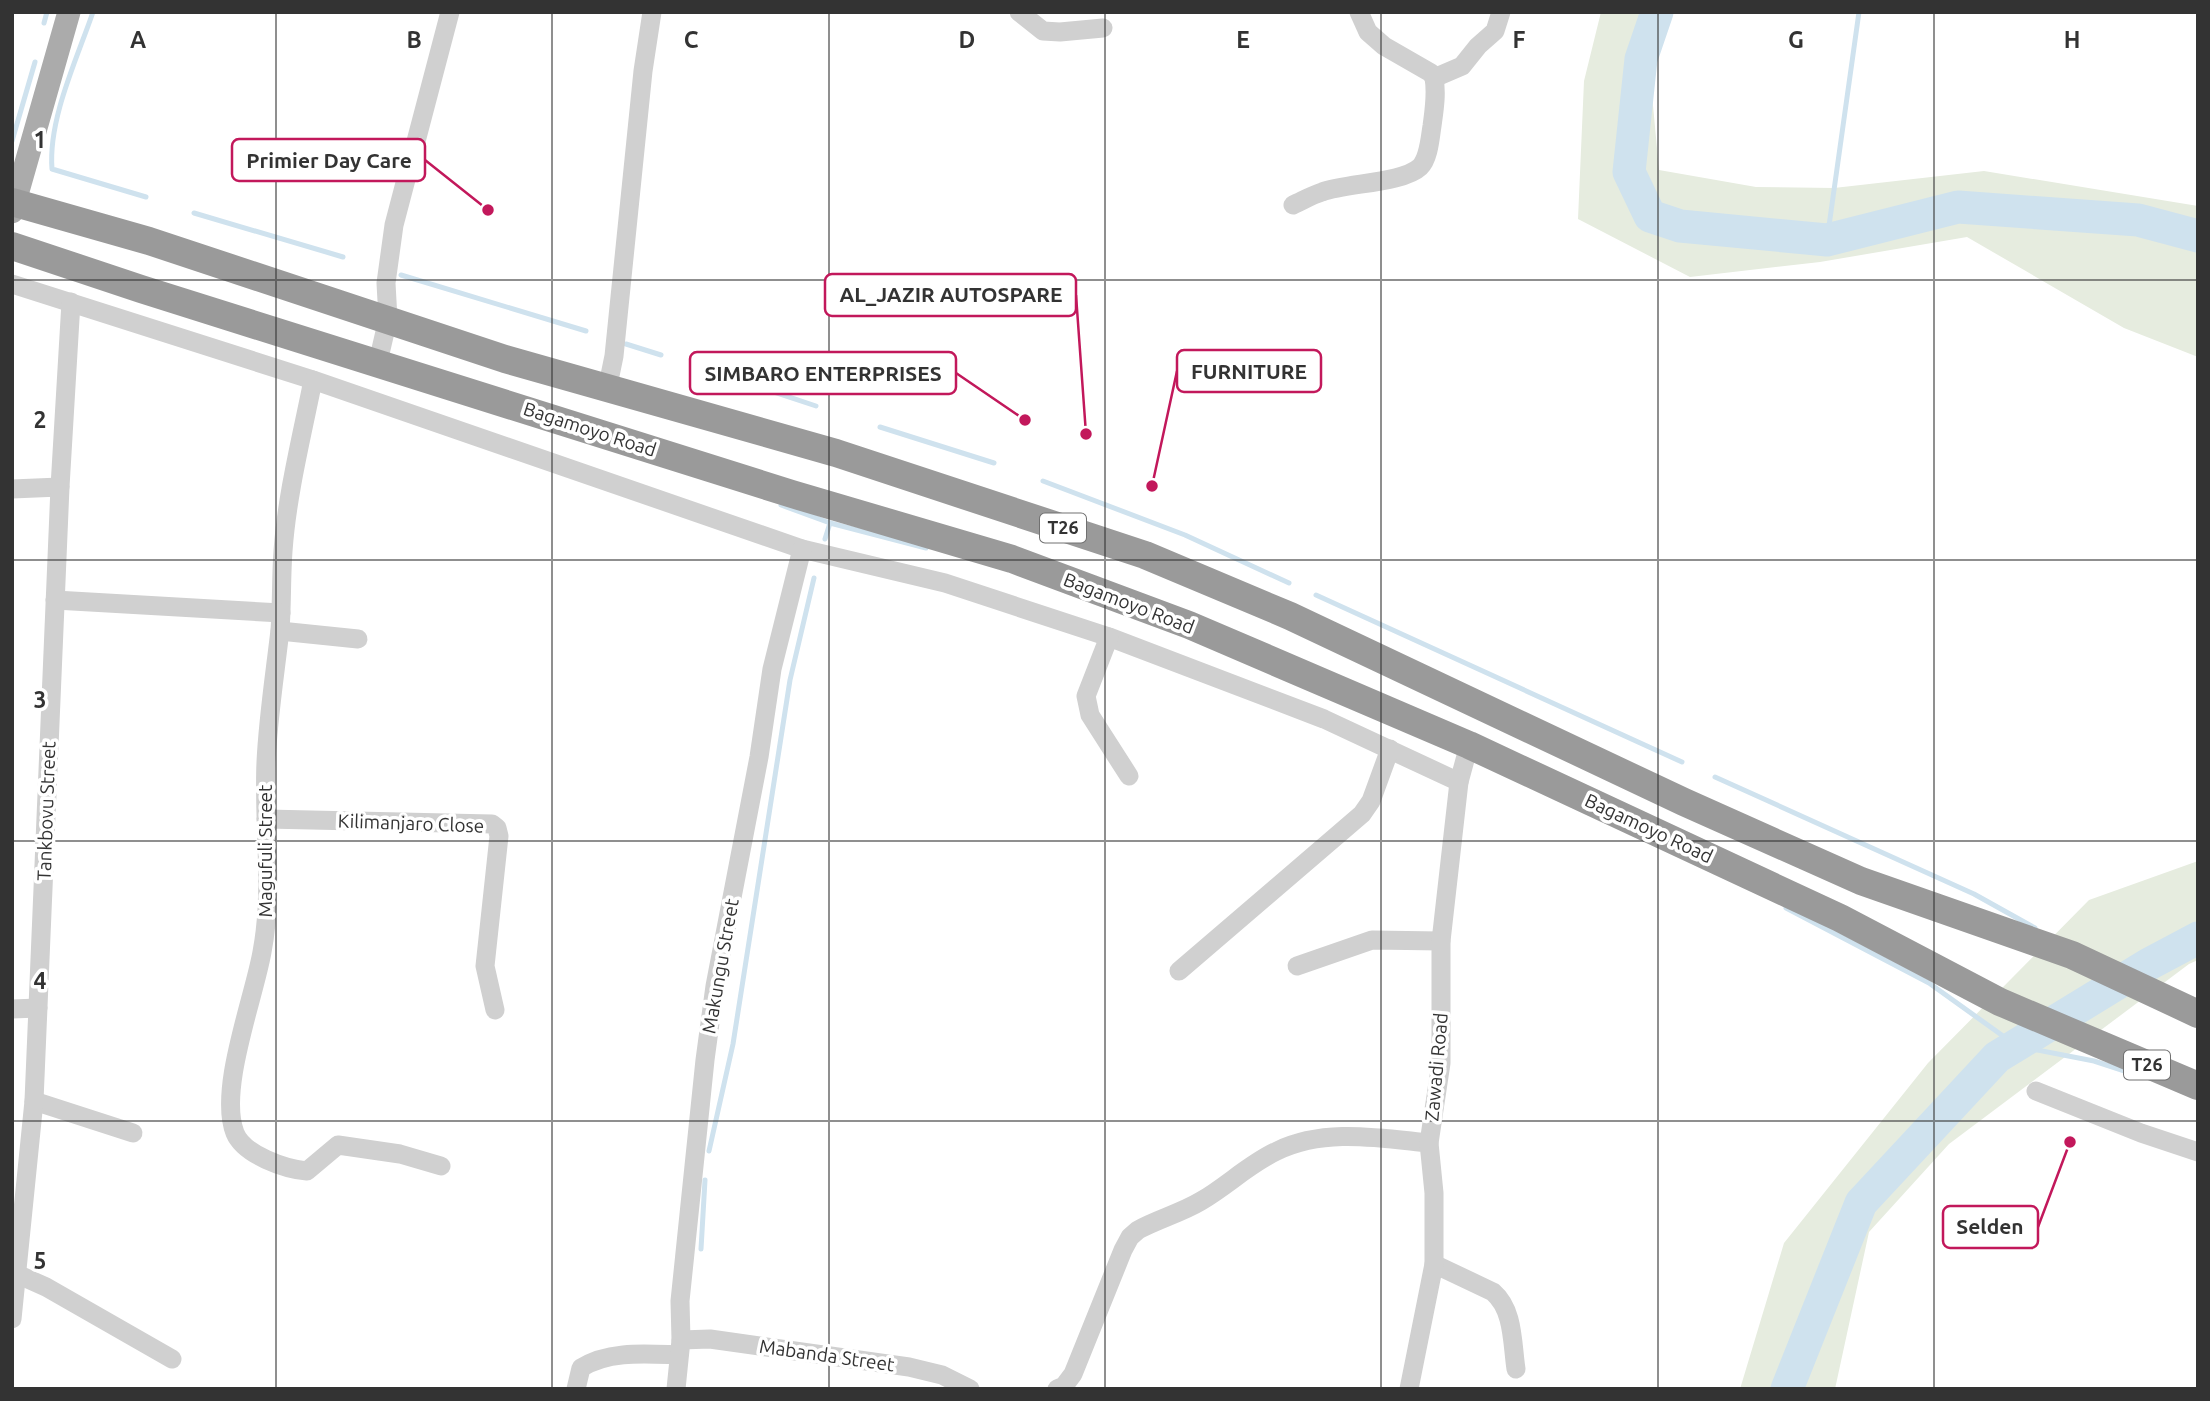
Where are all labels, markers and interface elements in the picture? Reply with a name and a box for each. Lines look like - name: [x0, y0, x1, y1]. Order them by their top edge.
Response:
- text: A: [130, 27, 146, 52]
- text: B: [406, 27, 422, 52]
- text: C: [684, 27, 699, 52]
- text: D: [959, 27, 975, 52]
- text: E: [1236, 27, 1250, 52]
- text: F: [1513, 27, 1526, 52]
- text: G: [1788, 27, 1804, 52]
- text: H: [2064, 27, 2080, 52]
- text: 1: [34, 127, 46, 152]
- callout: Primier Day Care: [232, 139, 425, 181]
- text: Primier Day Care: [246, 148, 412, 172]
- callout: AL_JAZIR AUTOSPARE: [825, 274, 1076, 316]
- text: AL_JAZIR AUTOSPARE: [839, 282, 1063, 306]
- callout: FURNITURE: [1177, 350, 1321, 392]
- callout: SIMBARO ENTERPRISES: [690, 352, 956, 394]
- text: FURNITURE: [1191, 359, 1307, 383]
- text: SIMBARO ENTERPRISES: [704, 361, 942, 385]
- street label: Bagamoyo Road: [521, 397, 659, 461]
- text: 2: [34, 407, 46, 432]
- road number: T26: [1040, 514, 1086, 542]
- street label: Bagamoyo Road: [1060, 568, 1198, 638]
- text: 3: [34, 687, 46, 712]
- street label: Tankbovu Street: [33, 740, 59, 881]
- street label: Magufuli Street: [254, 784, 276, 918]
- street label: Bagamoyo Road: [1582, 789, 1716, 867]
- street label: Kilimanjaro Close: [337, 809, 485, 837]
- street label: Makungu Street: [697, 896, 743, 1035]
- text: 4: [34, 968, 47, 993]
- street label: Zawadi Road: [1420, 1012, 1452, 1122]
- road number: T26: [2124, 1050, 2170, 1080]
- callout: Selden: [1943, 1206, 2038, 1248]
- text: Selden: [1956, 1214, 2024, 1238]
- text: 5: [34, 1248, 46, 1273]
- street label: Mabanda Street: [758, 1335, 897, 1375]

